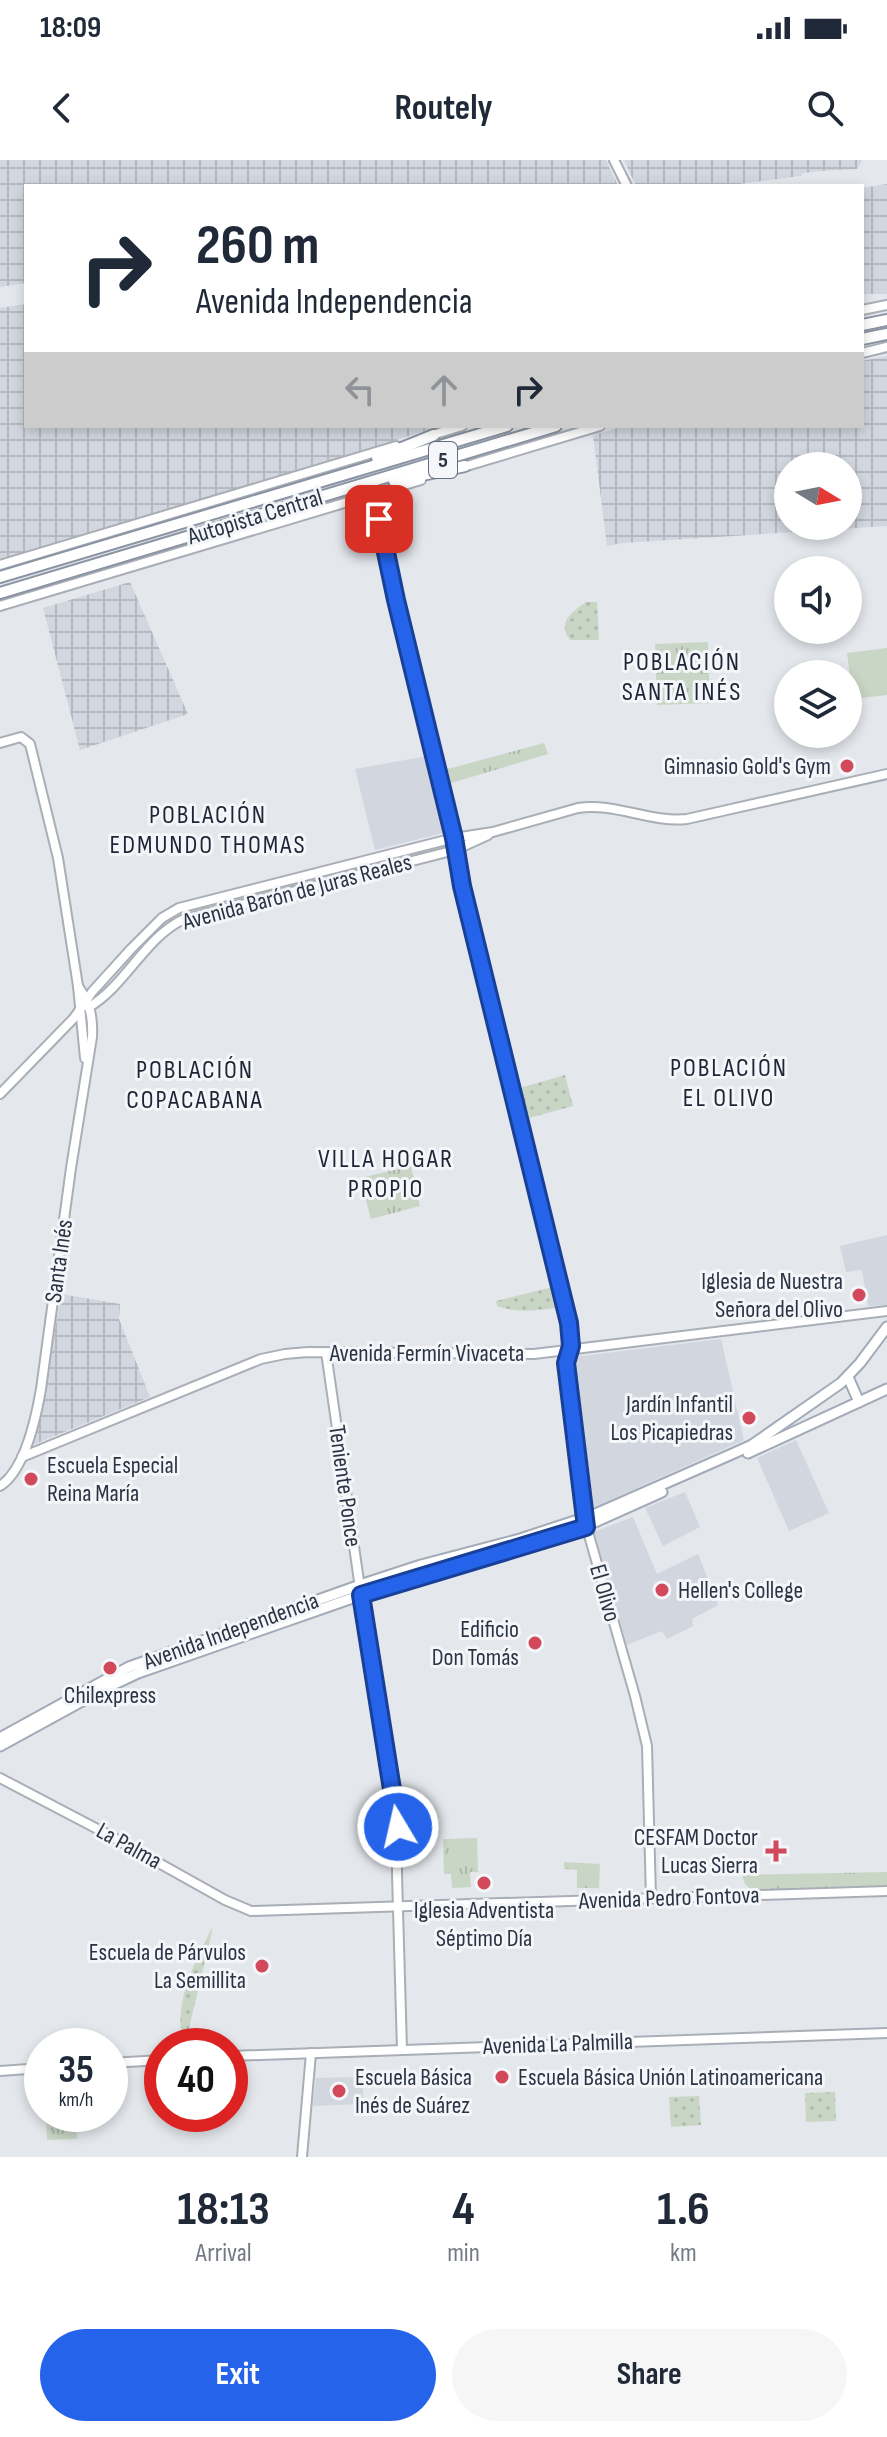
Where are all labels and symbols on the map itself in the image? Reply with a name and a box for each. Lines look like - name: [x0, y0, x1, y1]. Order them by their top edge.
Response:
- road number: 5: [429, 442, 457, 478]
- north arrow: [774, 452, 862, 540]
- street label: Autopista Central: [183, 483, 326, 552]
- pin: [345, 485, 413, 553]
- district label: POBLACIÓN SANTA INÉS: [622, 647, 742, 708]
- place label: Gimnasio Gold's Gym: [664, 752, 831, 781]
- marker: Gimnasio Gold's Gym: [838, 757, 856, 775]
- district label: POBLACIÓN EDMUNDO THOMAS: [109, 800, 307, 861]
- street label: Avenida Barón de Juras Reales: [178, 847, 415, 937]
- district label: POBLACIÓN EL OLIVO: [670, 1053, 788, 1114]
- district label: POBLACIÓN COPACABANA: [126, 1055, 264, 1116]
- district label: VILLA HOGAR PROPIO: [318, 1144, 454, 1205]
- street label: Santa Inés: [39, 1218, 79, 1304]
- place label: Iglesia de Nuestra Señora del Olivo: [701, 1267, 843, 1324]
- marker: Iglesia de Nuestra Señora del Olivo: [850, 1286, 868, 1304]
- street label: Avenida Fermín Vivaceta: [329, 1339, 524, 1368]
- place label: Jardín Infantil Los Picapiedras: [610, 1390, 733, 1447]
- marker: Jardín Infantil Los Picapiedras: [740, 1409, 758, 1427]
- street label: Teniente Ponce: [322, 1423, 368, 1549]
- place label: Escuela Especial Reina María: [47, 1451, 178, 1508]
- marker: Escuela Especial Reina María: [22, 1470, 40, 1488]
- street label: El Olivo: [583, 1561, 627, 1625]
- place label: Hellen's College: [678, 1576, 803, 1605]
- marker: Hellen's College: [653, 1581, 671, 1599]
- street label: Avenida Independencia: [138, 1586, 323, 1677]
- place label: Edificio Don Tomás: [432, 1615, 519, 1672]
- marker: Edificio Don Tomás: [526, 1634, 544, 1652]
- marker: Chilexpress: [101, 1659, 119, 1677]
- place label: Chilexpress: [64, 1681, 156, 1710]
- position arrow: [356, 1785, 440, 1869]
- street label: La Palma: [91, 1816, 167, 1876]
- place label: CESFAM Doctor Lucas Sierra: [634, 1823, 758, 1880]
- marker: CESFAM Doctor Lucas Sierra: [765, 1840, 787, 1862]
- marker: Iglesia Adventista Séptimo Día: [475, 1874, 493, 1892]
- street label: Avenida Pedro Fontova: [577, 1880, 760, 1916]
- place label: Iglesia Adventista Séptimo Día: [414, 1896, 554, 1953]
- place label: Escuela de Párvulos La Semillita: [89, 1938, 246, 1995]
- marker: Escuela de Párvulos La Semillita: [253, 1957, 271, 1975]
- street label: Avenida La Palmilla: [482, 2027, 633, 2061]
- speed limit sign: 40: [144, 2028, 248, 2132]
- place label: Escuela Básica Inés de Suárez: [355, 2063, 472, 2120]
- place label: Escuela Básica Unión Latinoamericana: [518, 2063, 823, 2092]
- marker: Escuela Básica Unión Latinoamericana: [493, 2068, 511, 2086]
- marker: Escuela Básica Inés de Suárez: [330, 2082, 348, 2100]

